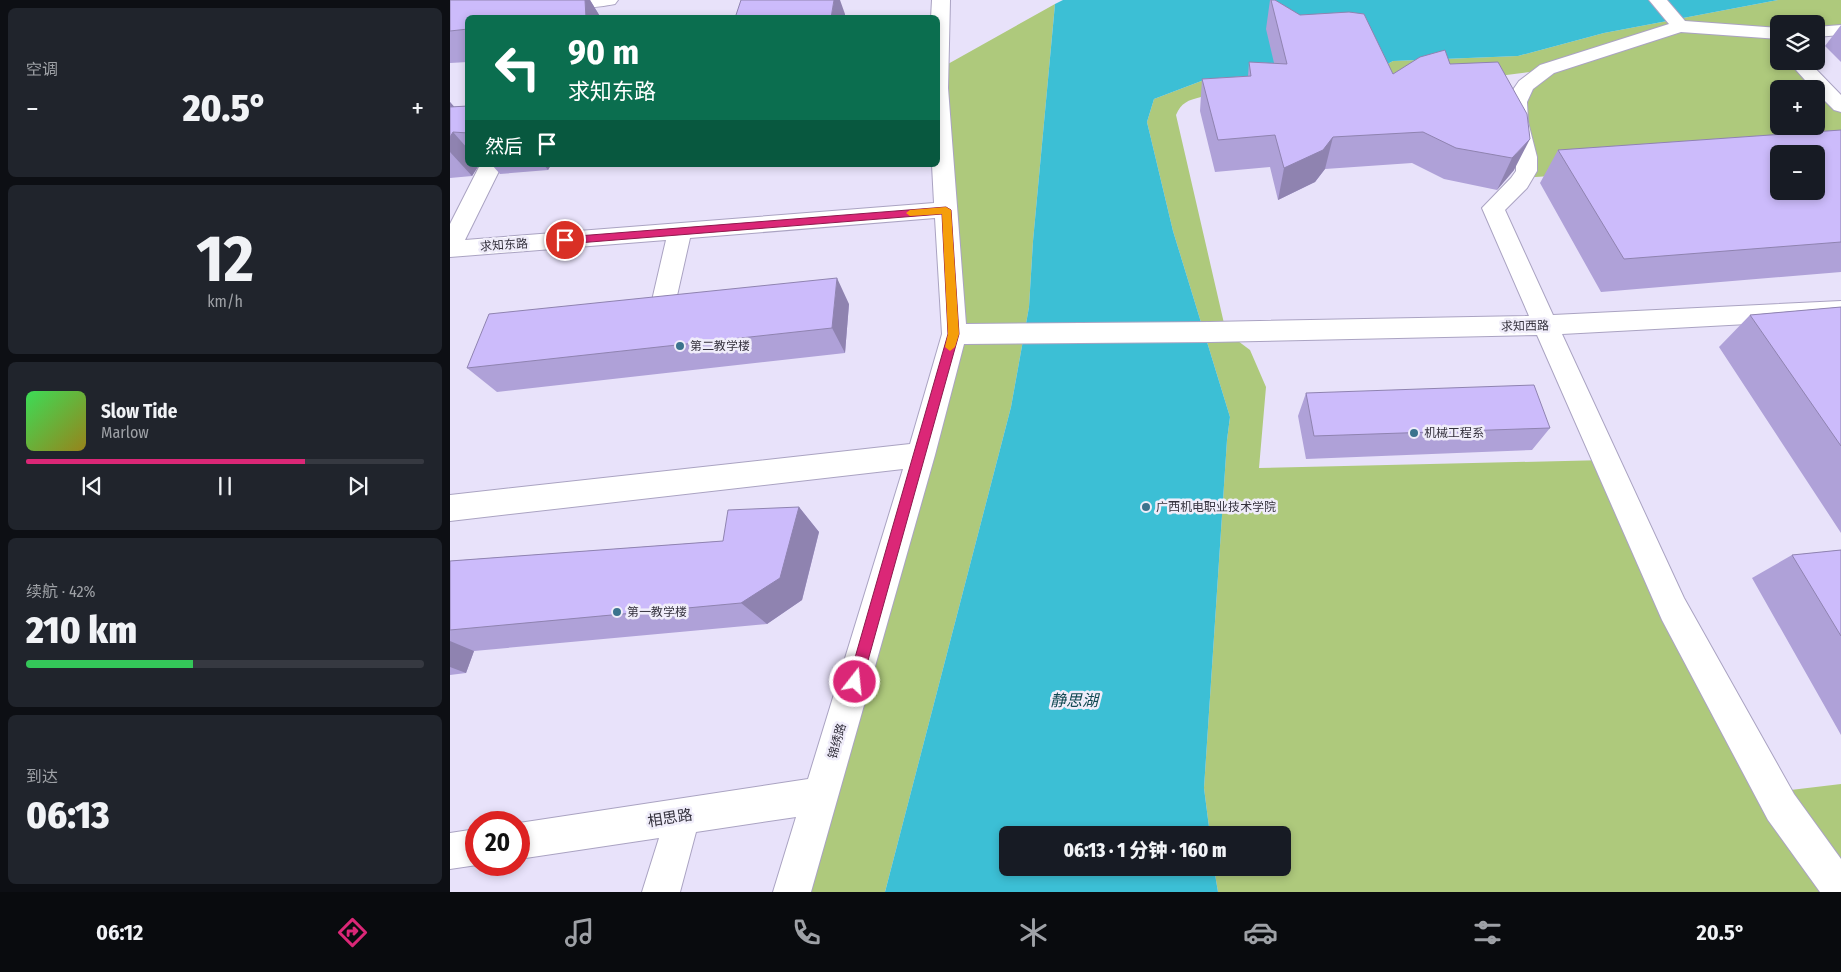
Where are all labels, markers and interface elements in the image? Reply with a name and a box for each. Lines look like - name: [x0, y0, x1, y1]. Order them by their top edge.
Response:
- map controls: [1770, 15, 1825, 200]
- button: layers: [1770, 15, 1825, 70]
- text: 90 m: [568, 31, 639, 73]
- icon: left: [485, 35, 550, 100]
- text: 空调: [26, 60, 58, 79]
- text: 求知东路: [568, 78, 656, 105]
- button: +: [1770, 80, 1825, 135]
- text: 20.5°: [183, 85, 267, 131]
- text: −: [26, 92, 39, 125]
- text: +: [411, 92, 424, 125]
- icon: arrive: [533, 130, 561, 158]
- text: 然后: [485, 135, 523, 158]
- button: −: [1770, 145, 1825, 200]
- pin: [544, 219, 586, 261]
- text: 12: [196, 220, 254, 298]
- icon: arrive: [551, 226, 579, 254]
- street label: 求知东路: [480, 236, 528, 254]
- text: km/h: [207, 292, 243, 311]
- street label: 求知西路: [1501, 319, 1549, 333]
- place label: 第二教学楼: [690, 339, 750, 353]
- marker: 第二教学楼: [674, 340, 686, 352]
- text: Slow Tide: [101, 400, 177, 423]
- text: Marlow: [101, 423, 149, 442]
- place label: 机械工程系: [1424, 426, 1484, 440]
- marker: 机械工程系: [1408, 427, 1420, 439]
- icon: previous: [78, 472, 106, 500]
- icon: pause: [211, 472, 239, 500]
- icon: next: [344, 472, 372, 500]
- place label: 广西机电职业技术学院: [1156, 500, 1276, 514]
- marker: 广西机电职业技术学院: [1140, 501, 1152, 513]
- text: 续航 · 42%: [26, 582, 95, 601]
- place label: 第一教学楼: [627, 605, 687, 619]
- marker: 第一教学楼: [611, 606, 623, 618]
- text: 210 km: [26, 607, 137, 653]
- position arrow: [828, 655, 880, 707]
- water label: 静思湖: [1050, 691, 1101, 710]
- street label: 锦绣路: [825, 722, 849, 760]
- text: 到达: [26, 767, 58, 786]
- text: 06:13: [26, 792, 110, 838]
- street label: 相思路: [646, 806, 694, 830]
- speed limit sign: 20: [465, 811, 530, 876]
- text: 06:13 · 1 分钟 · 160 m: [1064, 839, 1226, 862]
- icon: directions: [335, 915, 370, 950]
- icon: music: [562, 915, 597, 950]
- icon: phone: [789, 915, 824, 950]
- icon: climate: [1016, 915, 1051, 950]
- icon: car: [1243, 915, 1278, 950]
- icon: filters: [1470, 915, 1505, 950]
- text: 06:12: [96, 919, 143, 946]
- text: 20.5°: [1697, 919, 1745, 946]

